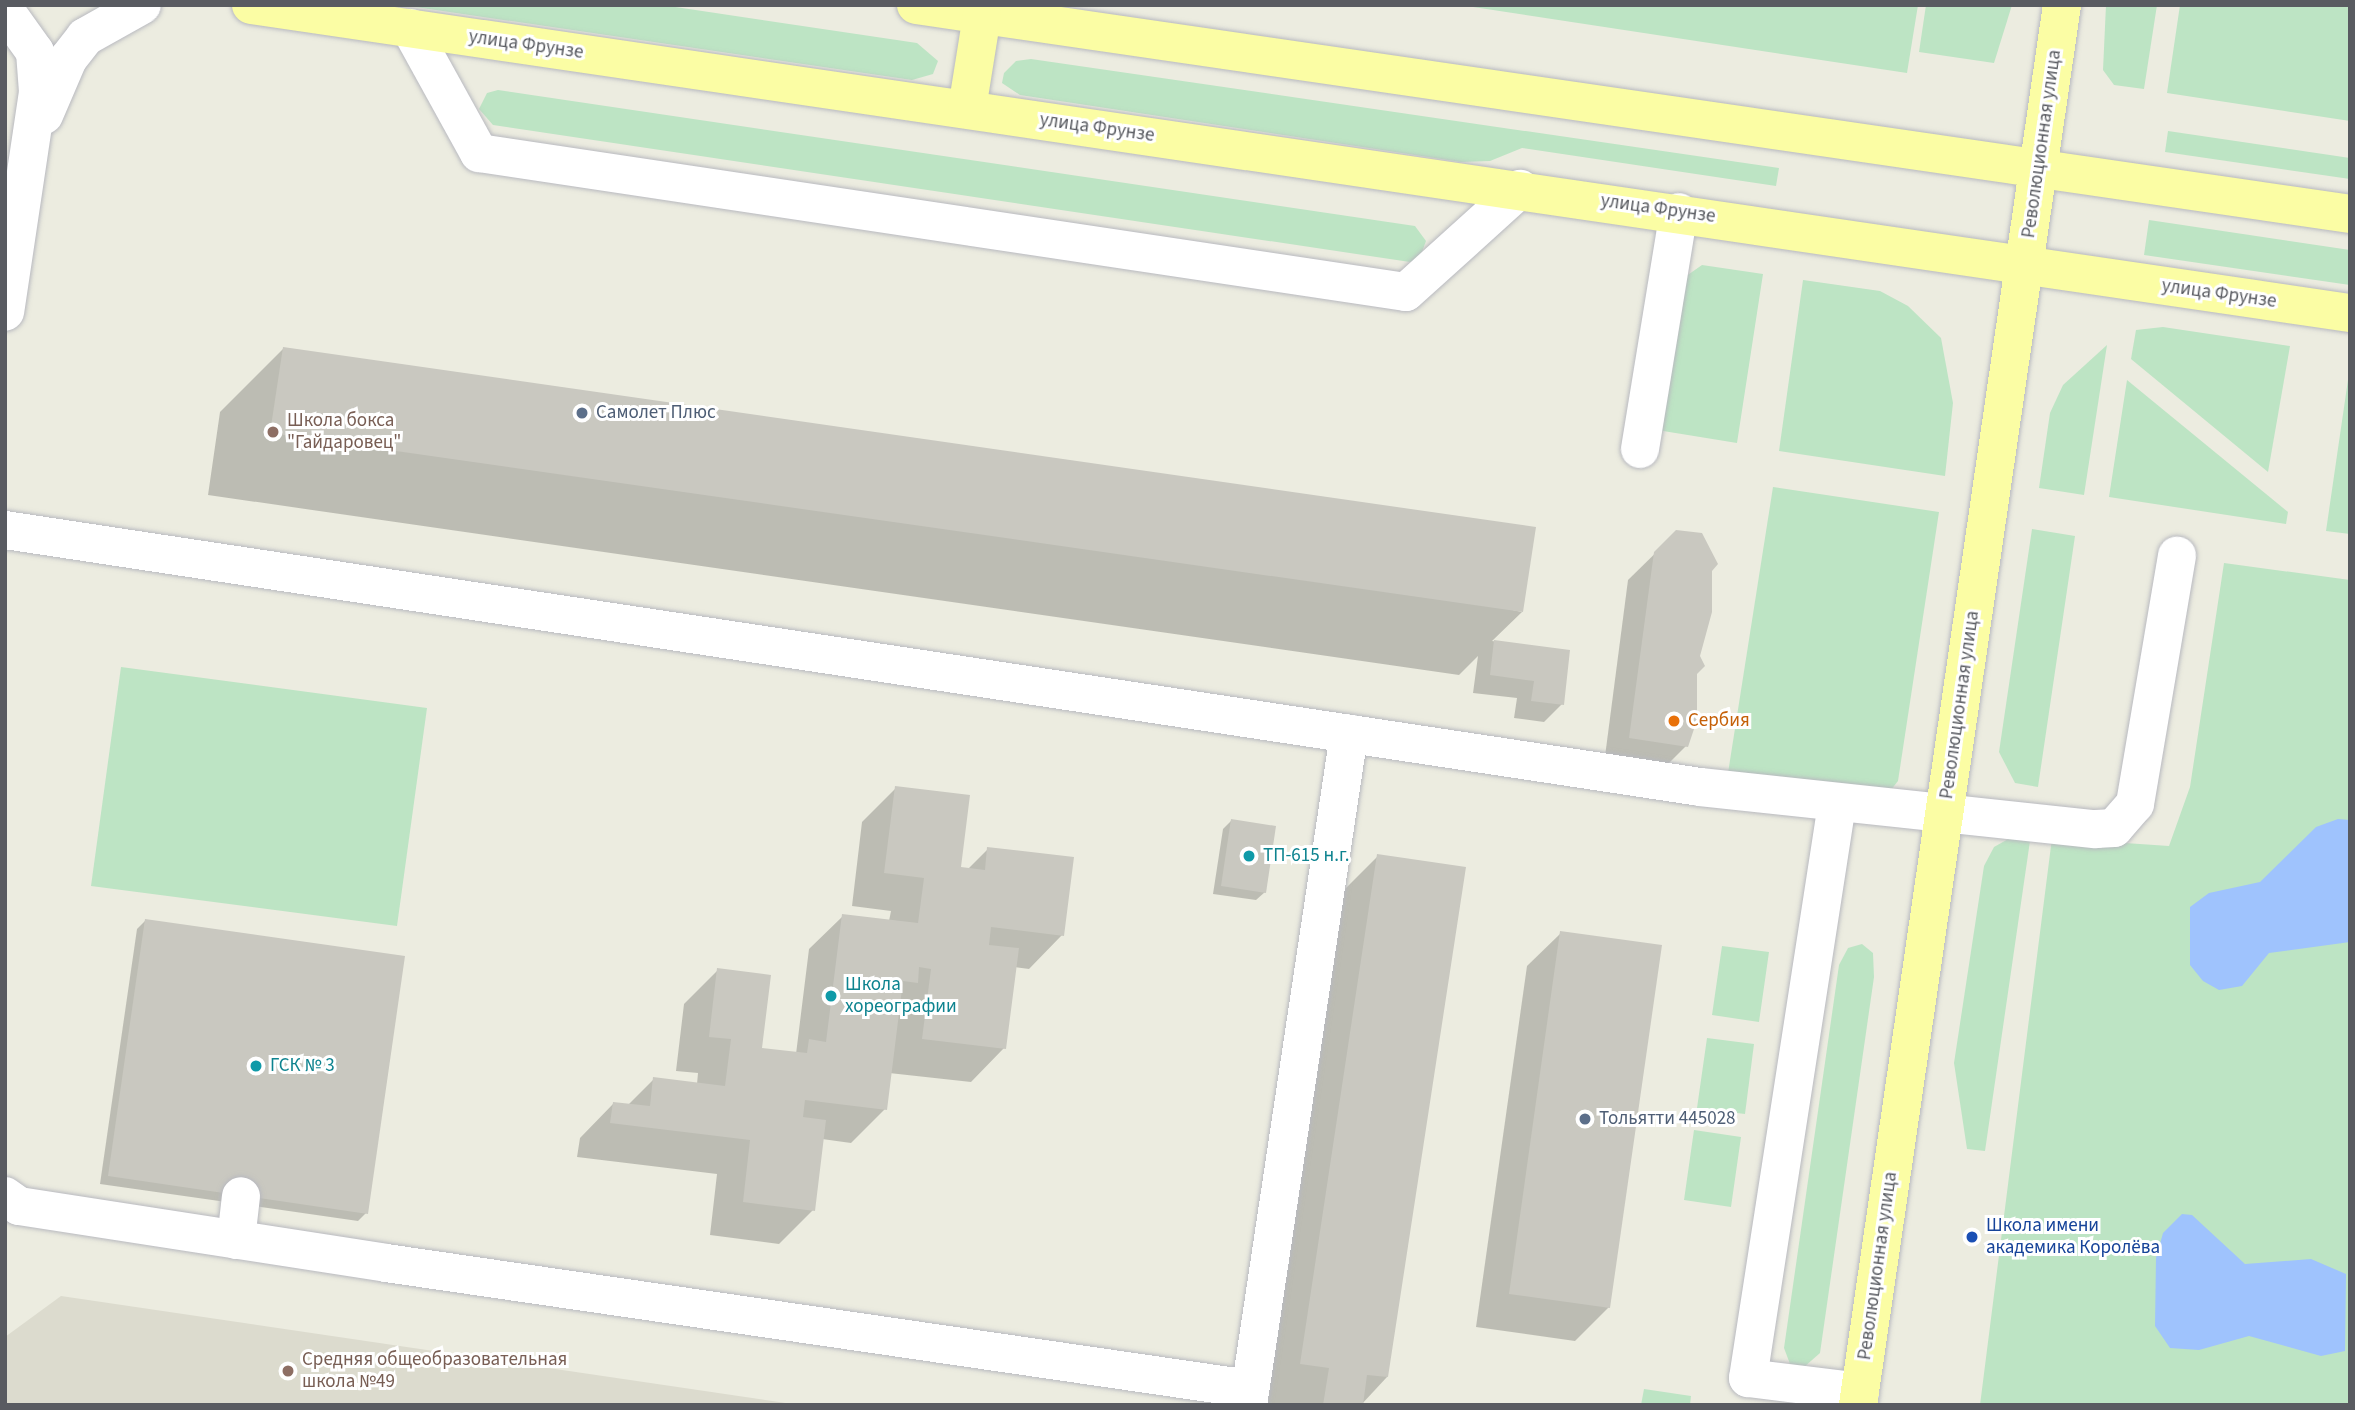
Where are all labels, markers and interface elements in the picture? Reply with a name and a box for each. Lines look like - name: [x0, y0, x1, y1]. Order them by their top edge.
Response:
- street label: улица Фрунзе: [467, 26, 585, 64]
- street label: Революционная улица: [2018, 48, 2066, 240]
- street label: улица Фрунзе: [1038, 109, 1156, 147]
- street label: улица Фрунзе: [1599, 190, 1717, 228]
- street label: улица Фрунзе: [2160, 275, 2278, 313]
- place label: Самолет Плюс: [596, 402, 716, 424]
- marker: Самолет Плюс: [574, 405, 590, 421]
- place label: Школа бокса "Гайдаровец": [287, 410, 401, 454]
- marker: Школа бокса "Гайдаровец": [265, 424, 281, 440]
- street label: Революционная улица: [1936, 609, 1984, 801]
- place label: Сербия: [1688, 710, 1750, 732]
- marker: Сербия: [1666, 713, 1682, 729]
- place label: ТП-615 н.г.: [1263, 845, 1350, 867]
- marker: ТП-615 н.г.: [1241, 848, 1257, 864]
- place label: Школа хореографии: [845, 974, 957, 1018]
- marker: Школа хореографии: [823, 988, 839, 1004]
- place label: ГСК № 3: [270, 1055, 335, 1077]
- marker: ГСК № 3: [248, 1058, 264, 1074]
- place label: Тольятти 445028: [1599, 1108, 1736, 1130]
- marker: Тольятти 445028: [1577, 1111, 1593, 1127]
- street label: Революционная улица: [1854, 1170, 1902, 1362]
- place label: Школа имени академика Королёва: [1986, 1215, 2160, 1259]
- marker: Школа имени академика Королёва: [1964, 1229, 1980, 1245]
- place label: Средняя общеобразовательная школа №49: [302, 1349, 567, 1393]
- marker: Средняя общеобразовательная школа №49: [280, 1363, 296, 1379]

